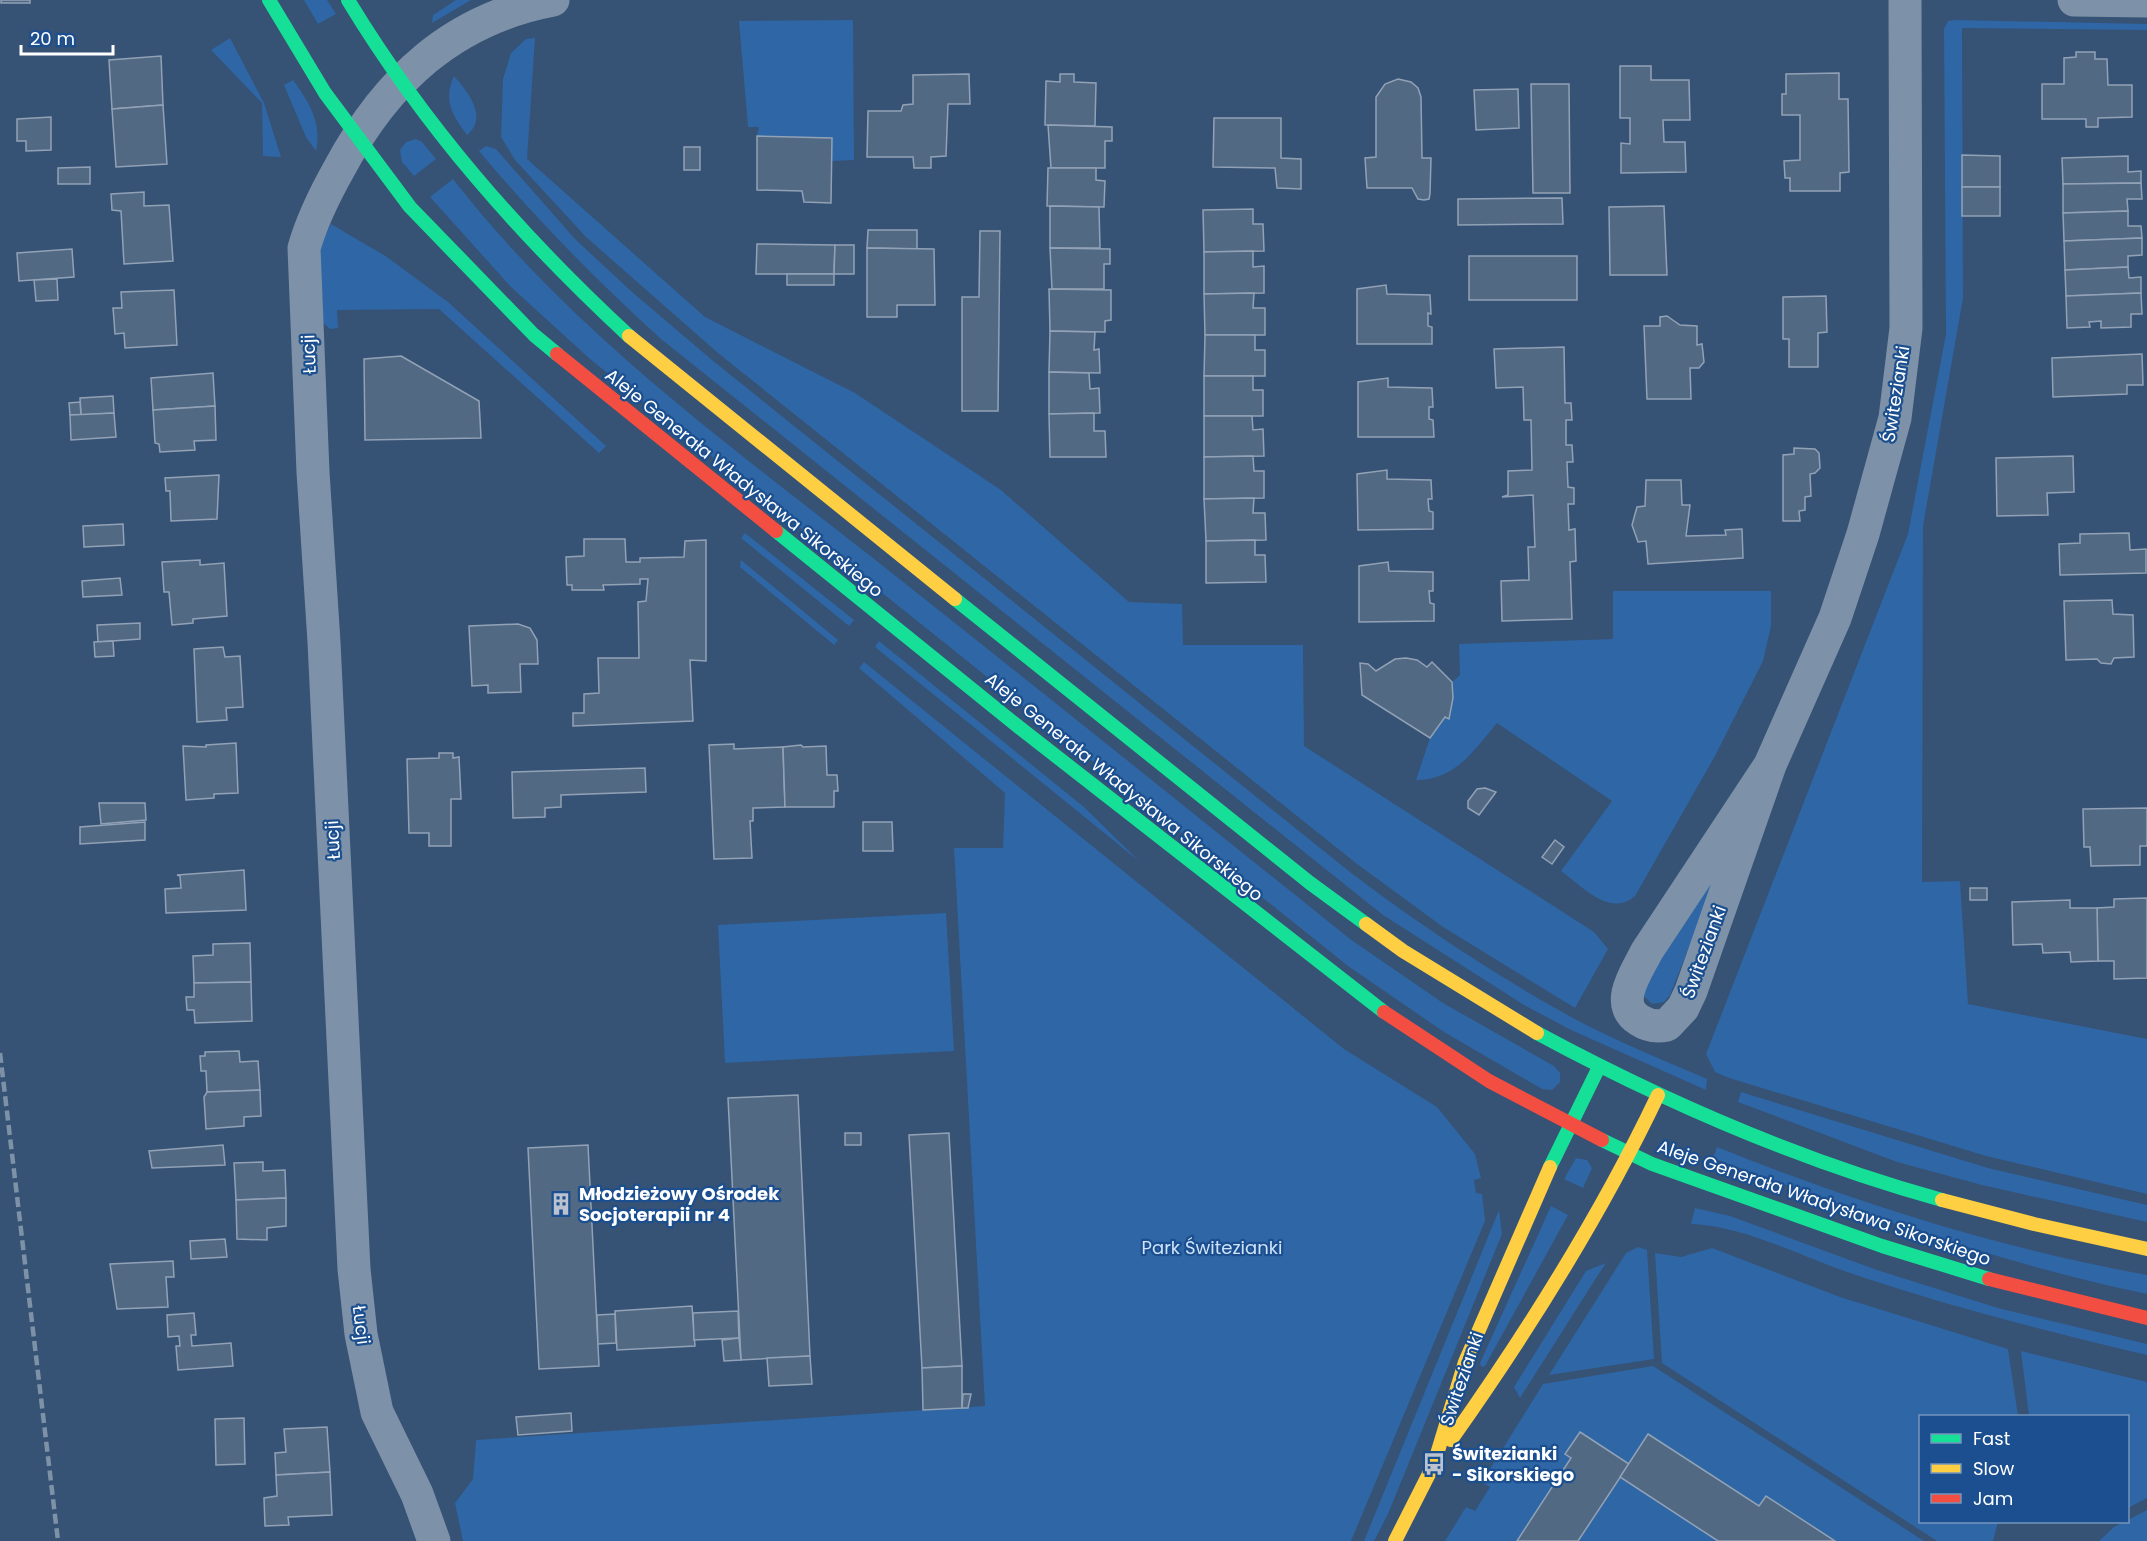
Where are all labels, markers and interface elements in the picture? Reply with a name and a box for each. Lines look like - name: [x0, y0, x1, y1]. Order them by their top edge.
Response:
- scale bar: [21, 18, 112, 56]
- text: 20 m: [30, 26, 75, 51]
- street label: Łucji: [295, 334, 322, 374]
- street label: Świtezianki: [1876, 344, 1915, 444]
- street label: Aleje Generała Władysława Sikorskiego: [600, 362, 889, 603]
- street label: Aleje Generała Władysława Sikorskiego: [980, 666, 1269, 907]
- street label: Łucji: [319, 820, 346, 860]
- street label: Świtezianki: [1675, 902, 1732, 1002]
- street label: Aleje Generała Władysława Sikorskiego: [1654, 1134, 1994, 1272]
- place label: Młodzieżowy Ośrodek Socjoterapii nr 4: [579, 1181, 780, 1227]
- building icon: Młodzieżowy Ośrodek Socjoterapii nr 4: [548, 1191, 574, 1217]
- park label: Park Świtezianki: [1142, 1235, 1282, 1260]
- street label: Łucji: [347, 1304, 376, 1346]
- street label: Świtezianki: [1434, 1329, 1489, 1429]
- legend: [1919, 1415, 2129, 1523]
- text: Fast: [1973, 1426, 2010, 1451]
- place label: Świtezianki - Sikorskiego: [1452, 1441, 1574, 1487]
- bus stop icon: Świtezianki - Sikorskiego: [1421, 1451, 1447, 1477]
- text: Slow: [1973, 1456, 2015, 1481]
- text: Jam: [1973, 1486, 2013, 1511]

